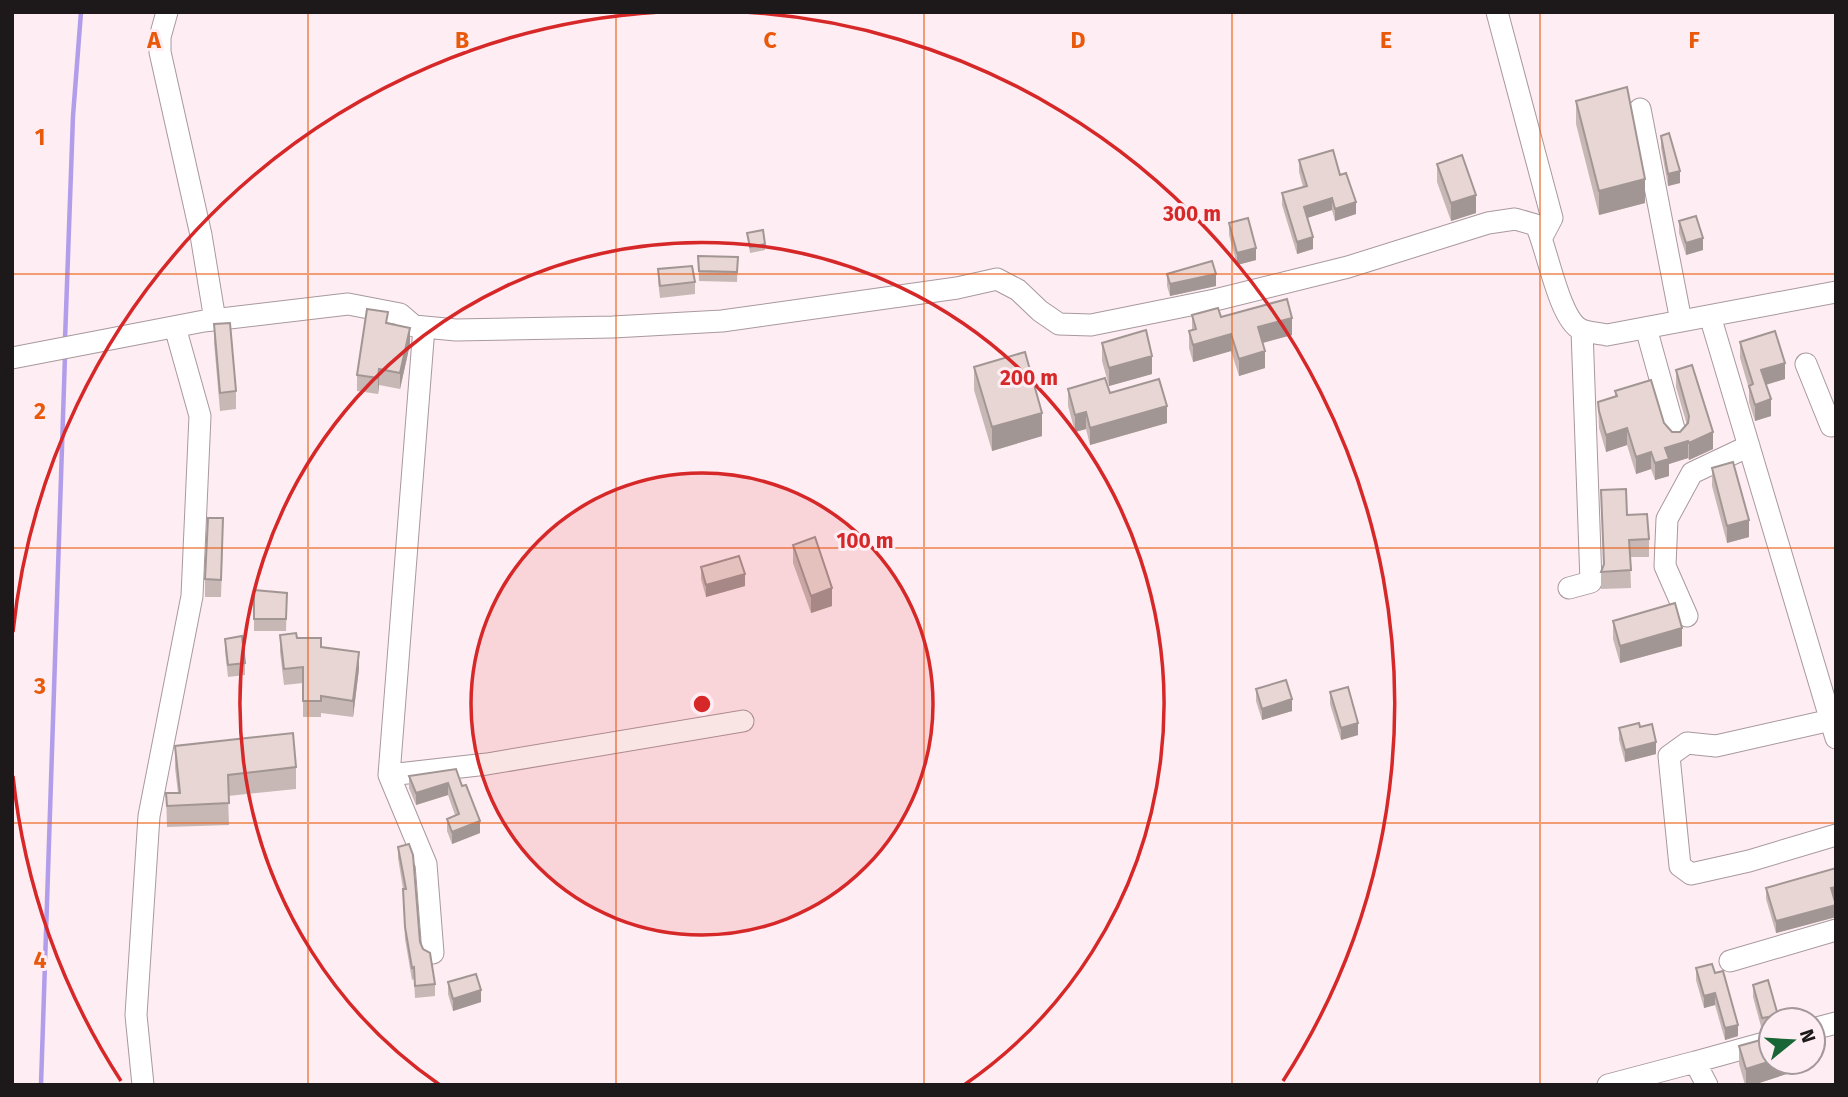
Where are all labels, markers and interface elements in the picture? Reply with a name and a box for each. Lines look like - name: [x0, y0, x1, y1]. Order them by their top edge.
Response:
- text: A: [146, 26, 161, 54]
- text: B: [455, 26, 469, 54]
- text: C: [763, 26, 777, 54]
- text: D: [1071, 26, 1086, 54]
- text: E: [1380, 26, 1392, 54]
- text: F: [1688, 26, 1700, 54]
- text: 1: [35, 123, 45, 151]
- text: 300 m: [1162, 201, 1221, 227]
- text: 200 m: [1000, 365, 1058, 391]
- text: 2: [34, 397, 46, 425]
- text: 100 m: [836, 528, 894, 554]
- text: 3: [33, 672, 46, 700]
- centre of rings: [690, 692, 714, 716]
- text: 4: [34, 946, 47, 974]
- north arrow: [1757, 1006, 1827, 1076]
- text: N: [1795, 1026, 1821, 1045]

